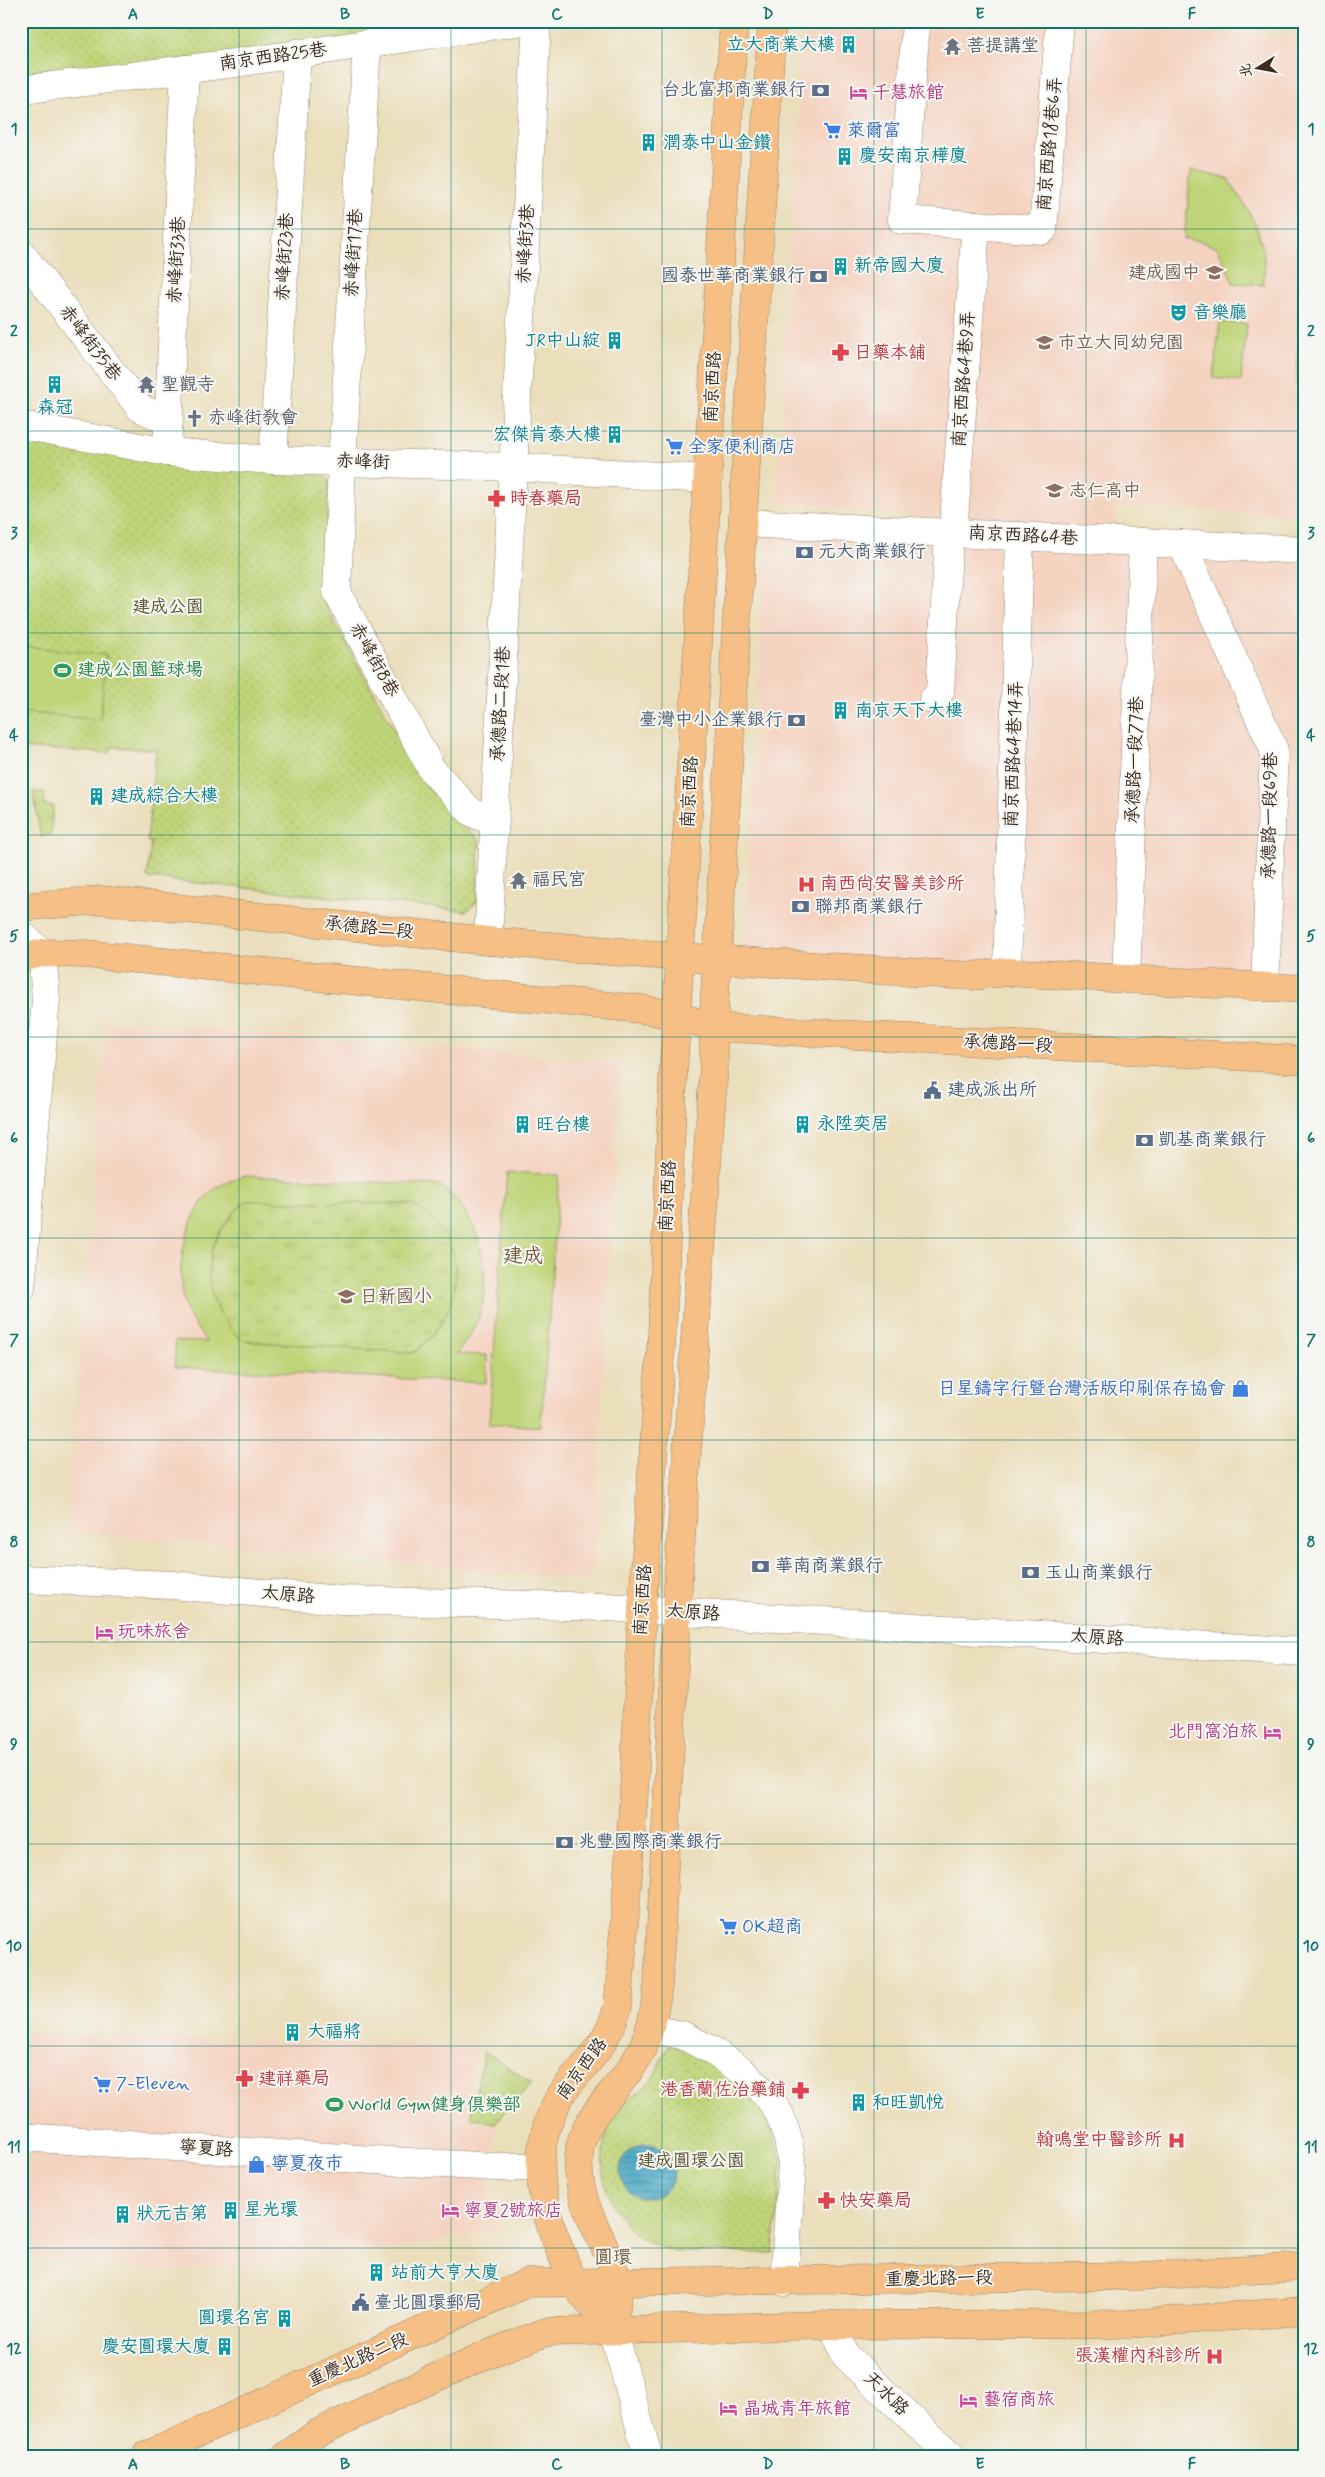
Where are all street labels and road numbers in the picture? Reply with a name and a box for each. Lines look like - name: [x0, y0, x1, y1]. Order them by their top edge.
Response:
- street label: 南京西路25巷: [218, 38, 328, 76]
- street label: 南京西路18巷6弄: [1032, 76, 1068, 212]
- street label: 赤峰街3巷: [512, 203, 540, 285]
- street label: 赤峰街17巷: [340, 208, 368, 298]
- street label: 赤峰街23巷: [271, 212, 299, 302]
- street label: 赤峰街33巷: [163, 216, 191, 304]
- street label: 赤峰街35巷: [53, 300, 127, 386]
- street label: 南京西路64巷9弄: [947, 310, 981, 448]
- street label: 南京西路: [699, 350, 727, 424]
- street label: 赤峰街: [336, 449, 390, 475]
- street label: 南京西路64巷: [967, 521, 1079, 551]
- street label: 赤峰街8巷: [344, 618, 404, 702]
- street label: 承德路二段1巷: [486, 645, 516, 763]
- street label: 南京西路64巷14弄: [999, 680, 1029, 828]
- street label: 承德路一段77巷: [1121, 696, 1149, 824]
- street label: 承德路一段69巷: [1257, 752, 1283, 880]
- street label: 南京西路: [676, 755, 704, 829]
- street label: 承德路二段: [323, 911, 415, 945]
- street label: 承德路一段: [962, 1030, 1054, 1058]
- street label: 南京西路: [654, 1159, 682, 1233]
- street label: 南京西路: [629, 1563, 657, 1637]
- street label: 太原路: [260, 1581, 316, 1609]
- street label: 太原路: [665, 1599, 721, 1627]
- street label: 太原路: [1069, 1624, 1125, 1652]
- street label: 南京西路: [551, 2033, 613, 2105]
- street label: 寧夏路: [178, 2135, 234, 2163]
- street label: 重慶北路一段: [885, 2266, 993, 2292]
- street label: 重慶北路二段: [304, 2327, 412, 2393]
- street label: 天水路: [858, 2367, 914, 2421]

